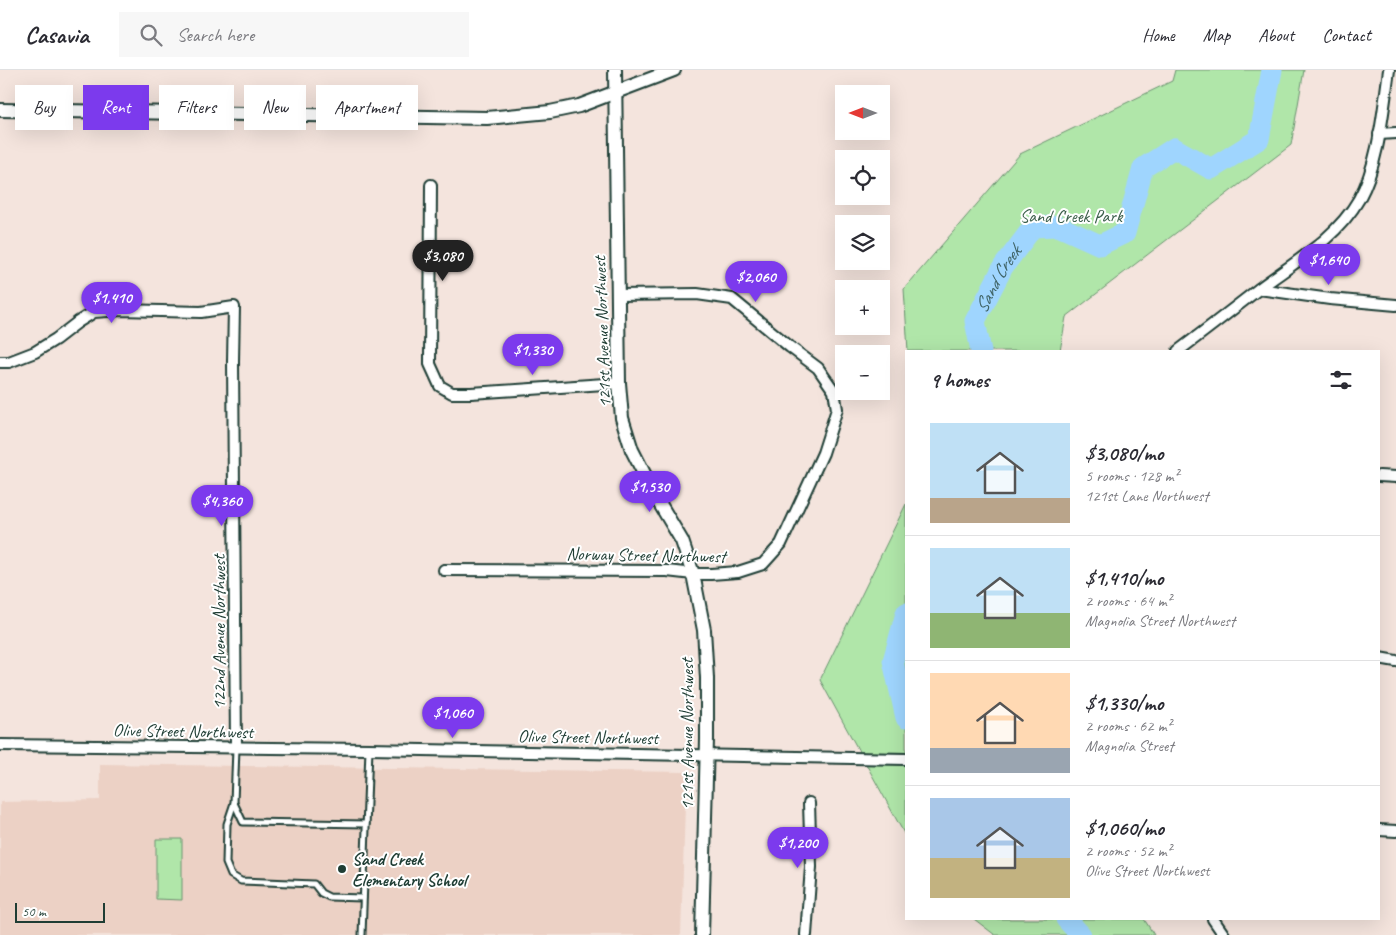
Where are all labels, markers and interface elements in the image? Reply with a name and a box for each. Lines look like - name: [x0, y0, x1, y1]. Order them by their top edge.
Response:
- search box: [119, 12, 469, 57]
- text: Casavia: [25, 20, 89, 50]
- icon: search: [137, 21, 165, 49]
- text: Search here: [177, 23, 254, 47]
- text: Home: [1142, 24, 1175, 46]
- text: Map: [1203, 24, 1230, 46]
- text: About: [1258, 24, 1294, 46]
- text: Contact: [1322, 24, 1371, 46]
- chip: Buy: [15, 85, 73, 130]
- chip: Rent: [83, 85, 149, 130]
- chip: Filters: [159, 85, 234, 130]
- chip: New: [244, 85, 306, 130]
- chip: Apartment: [316, 85, 418, 130]
- north arrow: [835, 85, 890, 140]
- map controls: [835, 85, 890, 400]
- button: locate: [835, 150, 890, 205]
- park label: Sand Creek Park: [1020, 205, 1124, 227]
- button: layers: [835, 215, 890, 270]
- water label: Sand Creek: [969, 239, 1028, 317]
- pin: $3,080: [402, 240, 484, 282]
- pin: $1,640: [1288, 244, 1370, 286]
- text: $3,080: [423, 246, 463, 266]
- text: $1,640: [1309, 250, 1349, 270]
- street label: 121st Avenue Northwest: [588, 254, 616, 408]
- pin: $2,060: [715, 260, 797, 303]
- text: $2,060: [736, 267, 776, 287]
- button: +: [835, 280, 890, 335]
- pin: $1,410: [71, 282, 153, 324]
- text: $1,410: [92, 288, 132, 308]
- pin: $1,330: [492, 334, 574, 376]
- text: $1,330: [513, 340, 553, 360]
- button: −: [835, 345, 890, 400]
- icon: filters: [1327, 366, 1355, 394]
- text: 9 homes: [930, 367, 989, 393]
- text: $3,080/mo: [1085, 440, 1163, 466]
- icon: home: [970, 443, 1030, 503]
- text: 5 rooms · 128 m²: [1085, 466, 1179, 486]
- pin: $1,530: [609, 470, 691, 513]
- text: $1,530: [631, 477, 669, 497]
- pin: $4,360: [181, 484, 263, 527]
- text: 121st Lane Northwest: [1085, 486, 1209, 506]
- text: $4,360: [202, 491, 242, 511]
- street label: Norway Street Northwest: [566, 543, 729, 567]
- street label: 122nd Avenue Northwest: [208, 553, 230, 709]
- text: $1,410/mo: [1085, 565, 1163, 591]
- icon: home: [970, 568, 1030, 628]
- text: 2 rooms · 64 m²: [1085, 591, 1171, 611]
- text: Magnolia Street Northwest: [1085, 611, 1235, 631]
- street label: 121st Avenue Northwest: [676, 656, 698, 810]
- text: $1,330/mo: [1085, 690, 1163, 716]
- icon: home: [970, 693, 1030, 753]
- pin: $1,060: [412, 696, 494, 739]
- text: $1,060: [433, 703, 473, 723]
- text: 2 rooms · 62 m²: [1085, 716, 1171, 736]
- street label: Olive Street Northwest: [113, 719, 255, 743]
- street label: Olive Street Northwest: [518, 725, 660, 749]
- text: Magnolia Street: [1085, 736, 1173, 756]
- text: $1,060/mo: [1085, 815, 1164, 841]
- icon: home: [970, 818, 1030, 878]
- pin: $1,200: [757, 826, 839, 869]
- text: $1,200: [778, 833, 818, 853]
- text: 2 rooms · 52 m²: [1085, 841, 1171, 861]
- place label: Sand Creek Elementary School: [352, 848, 470, 891]
- text: Olive Street Northwest: [1085, 861, 1210, 881]
- marker: Sand Creek Elementary School: [336, 863, 348, 875]
- scale bar: [15, 900, 105, 923]
- text: 50 m: [22, 903, 46, 920]

